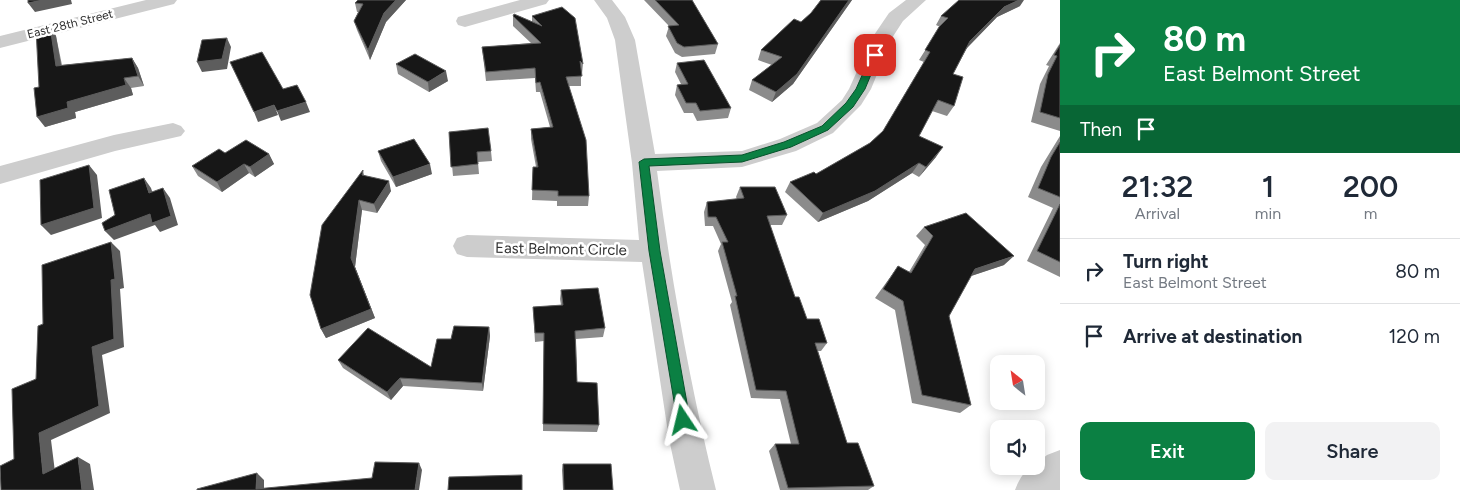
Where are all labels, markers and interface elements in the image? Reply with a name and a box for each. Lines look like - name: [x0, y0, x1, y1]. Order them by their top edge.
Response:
- street label: East 28th Street: [26, 6, 115, 41]
- text: 80 m: [1163, 18, 1246, 60]
- icon: right: [1080, 20, 1145, 85]
- pin: [854, 34, 896, 76]
- icon: arrive: [861, 41, 889, 69]
- text: East Belmont Street: [1163, 60, 1361, 87]
- icon: arrive: [1132, 115, 1160, 143]
- text: Then: [1080, 118, 1122, 141]
- text: 21:32: [1122, 168, 1193, 205]
- text: 1: [1262, 168, 1274, 205]
- text: 200: [1343, 168, 1398, 205]
- text: Arrival: [1135, 204, 1180, 223]
- text: min: [1255, 204, 1281, 223]
- text: m: [1364, 204, 1377, 223]
- street label: East Belmont Circle: [495, 239, 627, 259]
- text: Turn right: [1123, 250, 1209, 273]
- icon: right: [1080, 257, 1108, 285]
- text: 80 m: [1395, 260, 1440, 283]
- text: East Belmont Street: [1123, 273, 1267, 292]
- icon: arrive: [1080, 322, 1108, 350]
- text: Arrive at destination: [1123, 325, 1302, 348]
- text: 120 m: [1388, 325, 1440, 348]
- north arrow: [990, 355, 1045, 410]
- map controls: [990, 355, 1045, 475]
- position arrow: [656, 393, 708, 445]
- button: sound: [990, 420, 1045, 475]
- button: Exit: [1080, 422, 1255, 480]
- button: Share: [1265, 422, 1440, 480]

